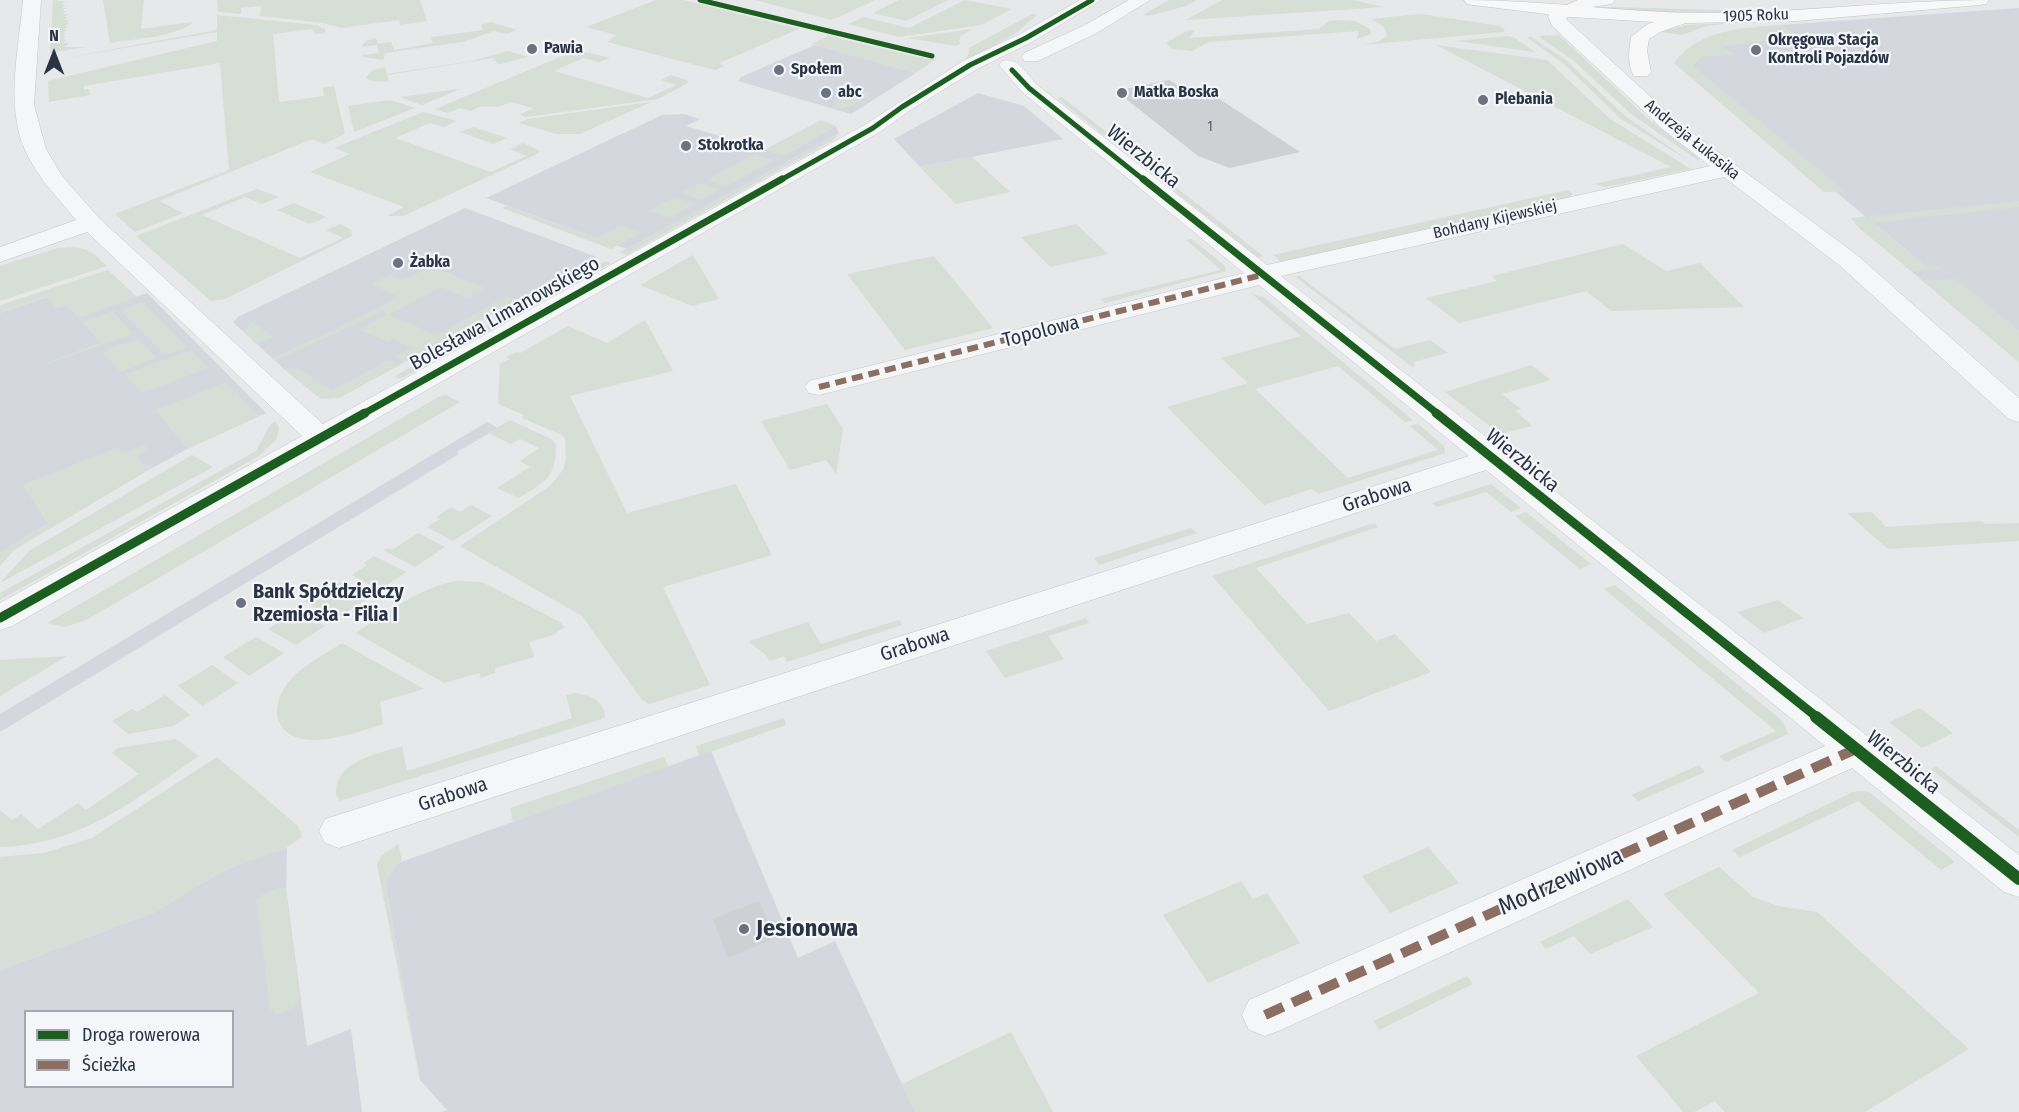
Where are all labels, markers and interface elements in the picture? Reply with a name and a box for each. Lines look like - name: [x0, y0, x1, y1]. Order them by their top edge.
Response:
- street label: 1905 Roku: [1723, 5, 1789, 27]
- north arrow: [24, 24, 84, 84]
- text: N: [49, 26, 59, 45]
- place label: Okręgowa Stacja Kontroli Pojazdów: [1768, 31, 1889, 69]
- place label: Pawia: [544, 39, 583, 59]
- marker: Pawia: [525, 42, 539, 56]
- marker: Okręgowa Stacja Kontroli Pojazdów: [1749, 43, 1763, 57]
- place label: Społem: [791, 60, 842, 80]
- marker: Społem: [772, 63, 786, 77]
- place label: abc: [838, 83, 862, 103]
- place label: Matka Boska: [1134, 83, 1219, 103]
- marker: abc: [819, 86, 833, 100]
- marker: Matka Boska: [1115, 86, 1129, 100]
- place label: Plebania: [1495, 90, 1553, 110]
- marker: Plebania: [1476, 93, 1490, 107]
- street label: Andrzeja Łukasika: [1640, 96, 1744, 184]
- house number: 1: [1207, 119, 1213, 135]
- street label: Wierzbicka: [1101, 120, 1185, 194]
- place label: Stokrotka: [698, 136, 764, 156]
- marker: Stokrotka: [679, 139, 693, 153]
- street label: Bohdany Kijewskiej: [1431, 196, 1559, 244]
- street label: Bolesława Limanowskiego: [406, 252, 604, 376]
- place label: Żabka: [410, 253, 450, 273]
- marker: Żabka: [391, 256, 405, 270]
- street label: Topolowa: [1000, 311, 1082, 353]
- street label: Wierzbicka: [1480, 424, 1564, 498]
- street label: Grabowa: [1339, 474, 1415, 518]
- place label: Bank Spółdzielczy Rzemiosła - Filia I: [253, 580, 404, 627]
- marker: Bank Spółdzielczy Rzemiosła - Filia I: [234, 596, 248, 610]
- street label: Grabowa: [877, 623, 953, 667]
- street label: Wierzbicka: [1861, 726, 1945, 800]
- street label: Grabowa: [415, 773, 491, 817]
- street label: Modrzewiowa: [1494, 842, 1628, 922]
- place label: Jesionowa: [756, 915, 858, 943]
- marker: Jesionowa: [737, 922, 751, 936]
- legend: [24, 1010, 234, 1088]
- text: Droga rowerowa: [82, 1024, 200, 1046]
- text: Ścieżka: [82, 1054, 136, 1076]

